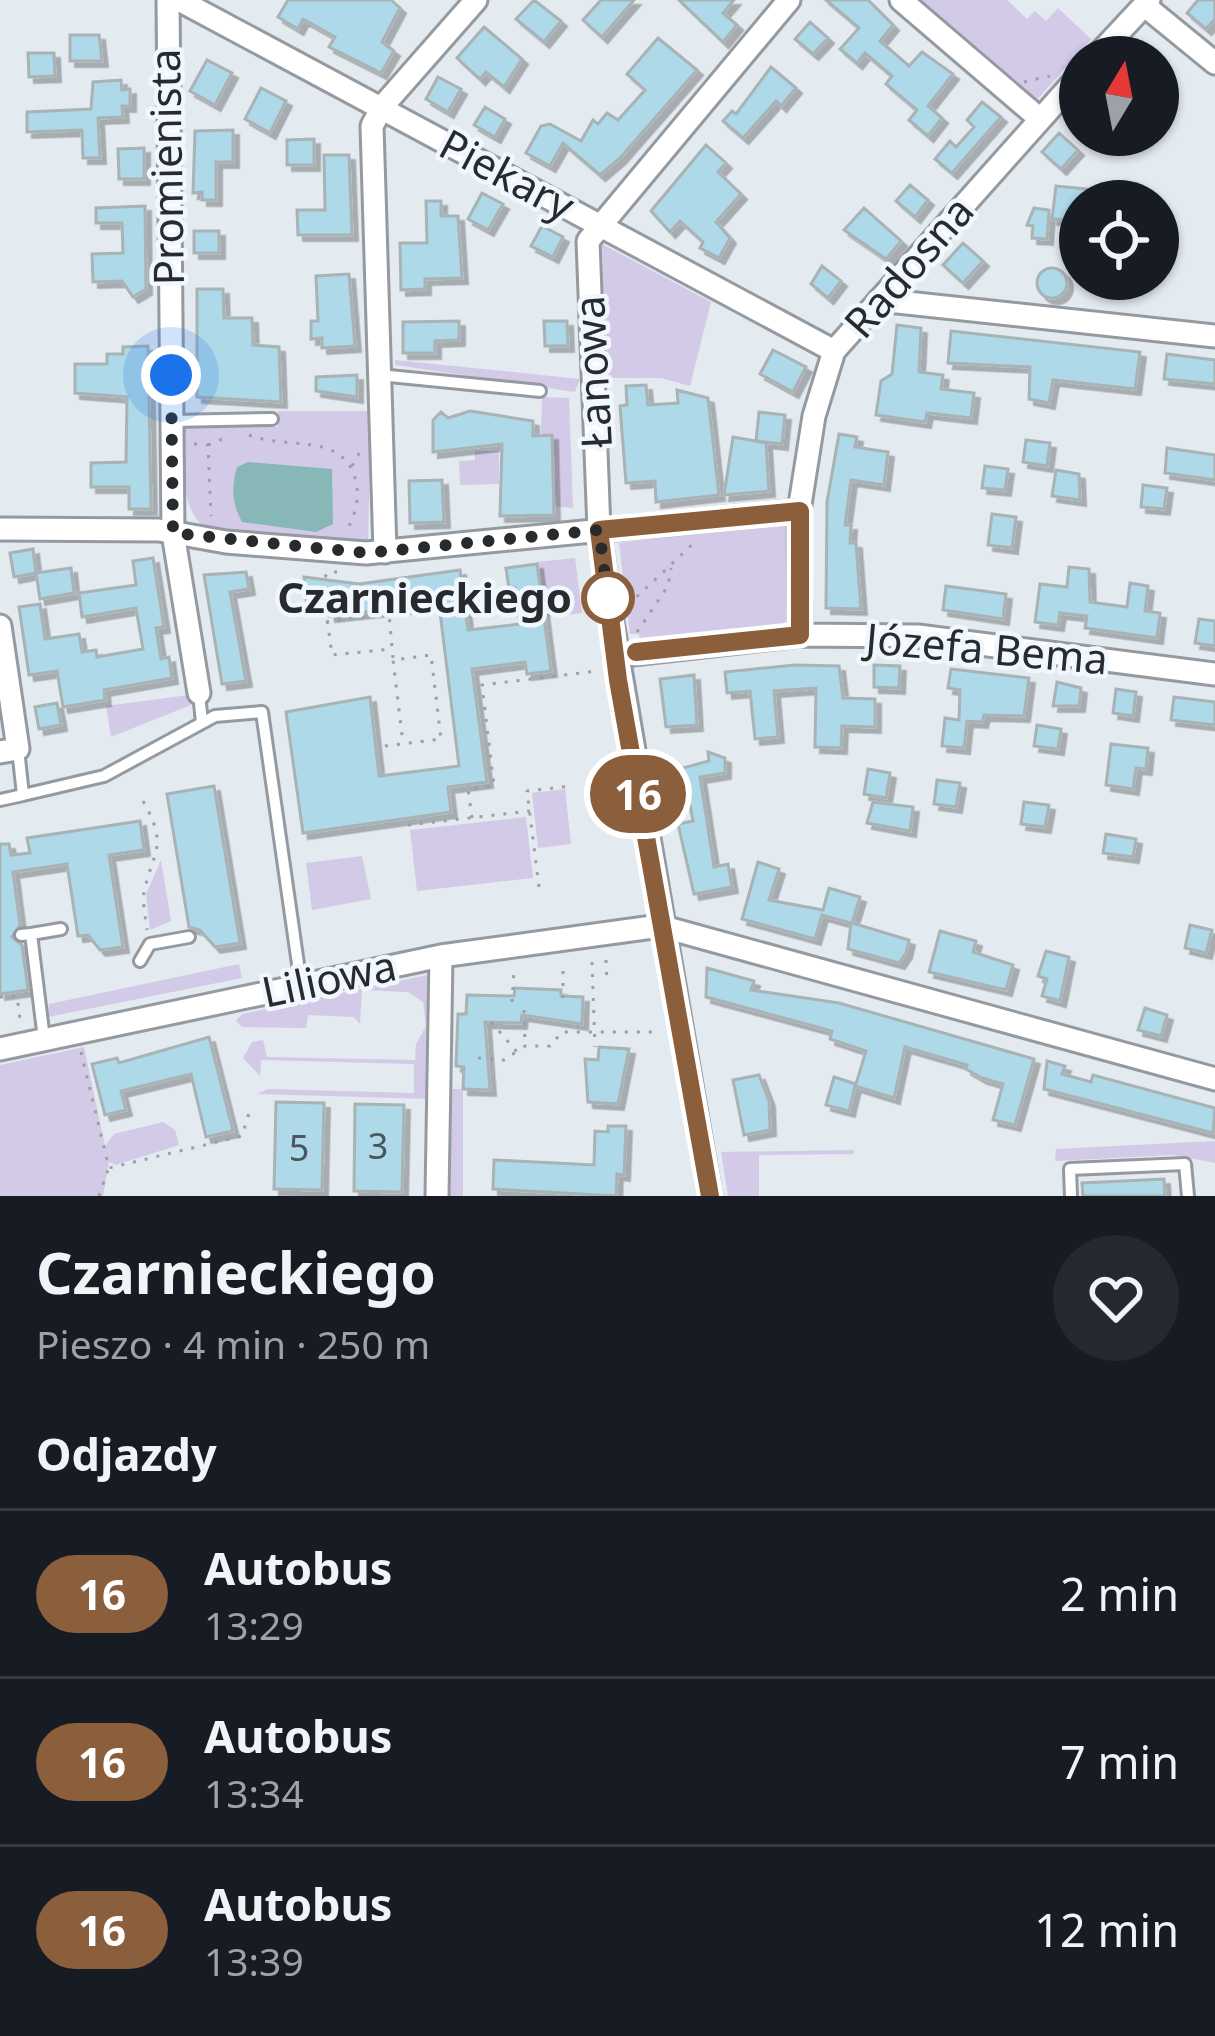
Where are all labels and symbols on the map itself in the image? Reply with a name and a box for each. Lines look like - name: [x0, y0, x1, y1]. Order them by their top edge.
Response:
- north arrow: [1059, 36, 1179, 156]
- street label: Promienista: [135, 48, 196, 286]
- street label: Piekary: [430, 115, 585, 233]
- street label: Radosna: [830, 183, 985, 349]
- street label: Łanowa: [559, 294, 624, 450]
- your location: [141, 345, 201, 405]
- place label: Czarnieckiego: [277, 568, 572, 625]
- marker: Czarnieckiego: [583, 573, 633, 623]
- street label: Józefa Bema: [860, 608, 1110, 686]
- line badge: 16: [584, 755, 692, 833]
- street label: Liliowa: [256, 936, 401, 1020]
- house number: 3: [368, 1121, 388, 1170]
- house number: 5: [289, 1123, 309, 1172]

